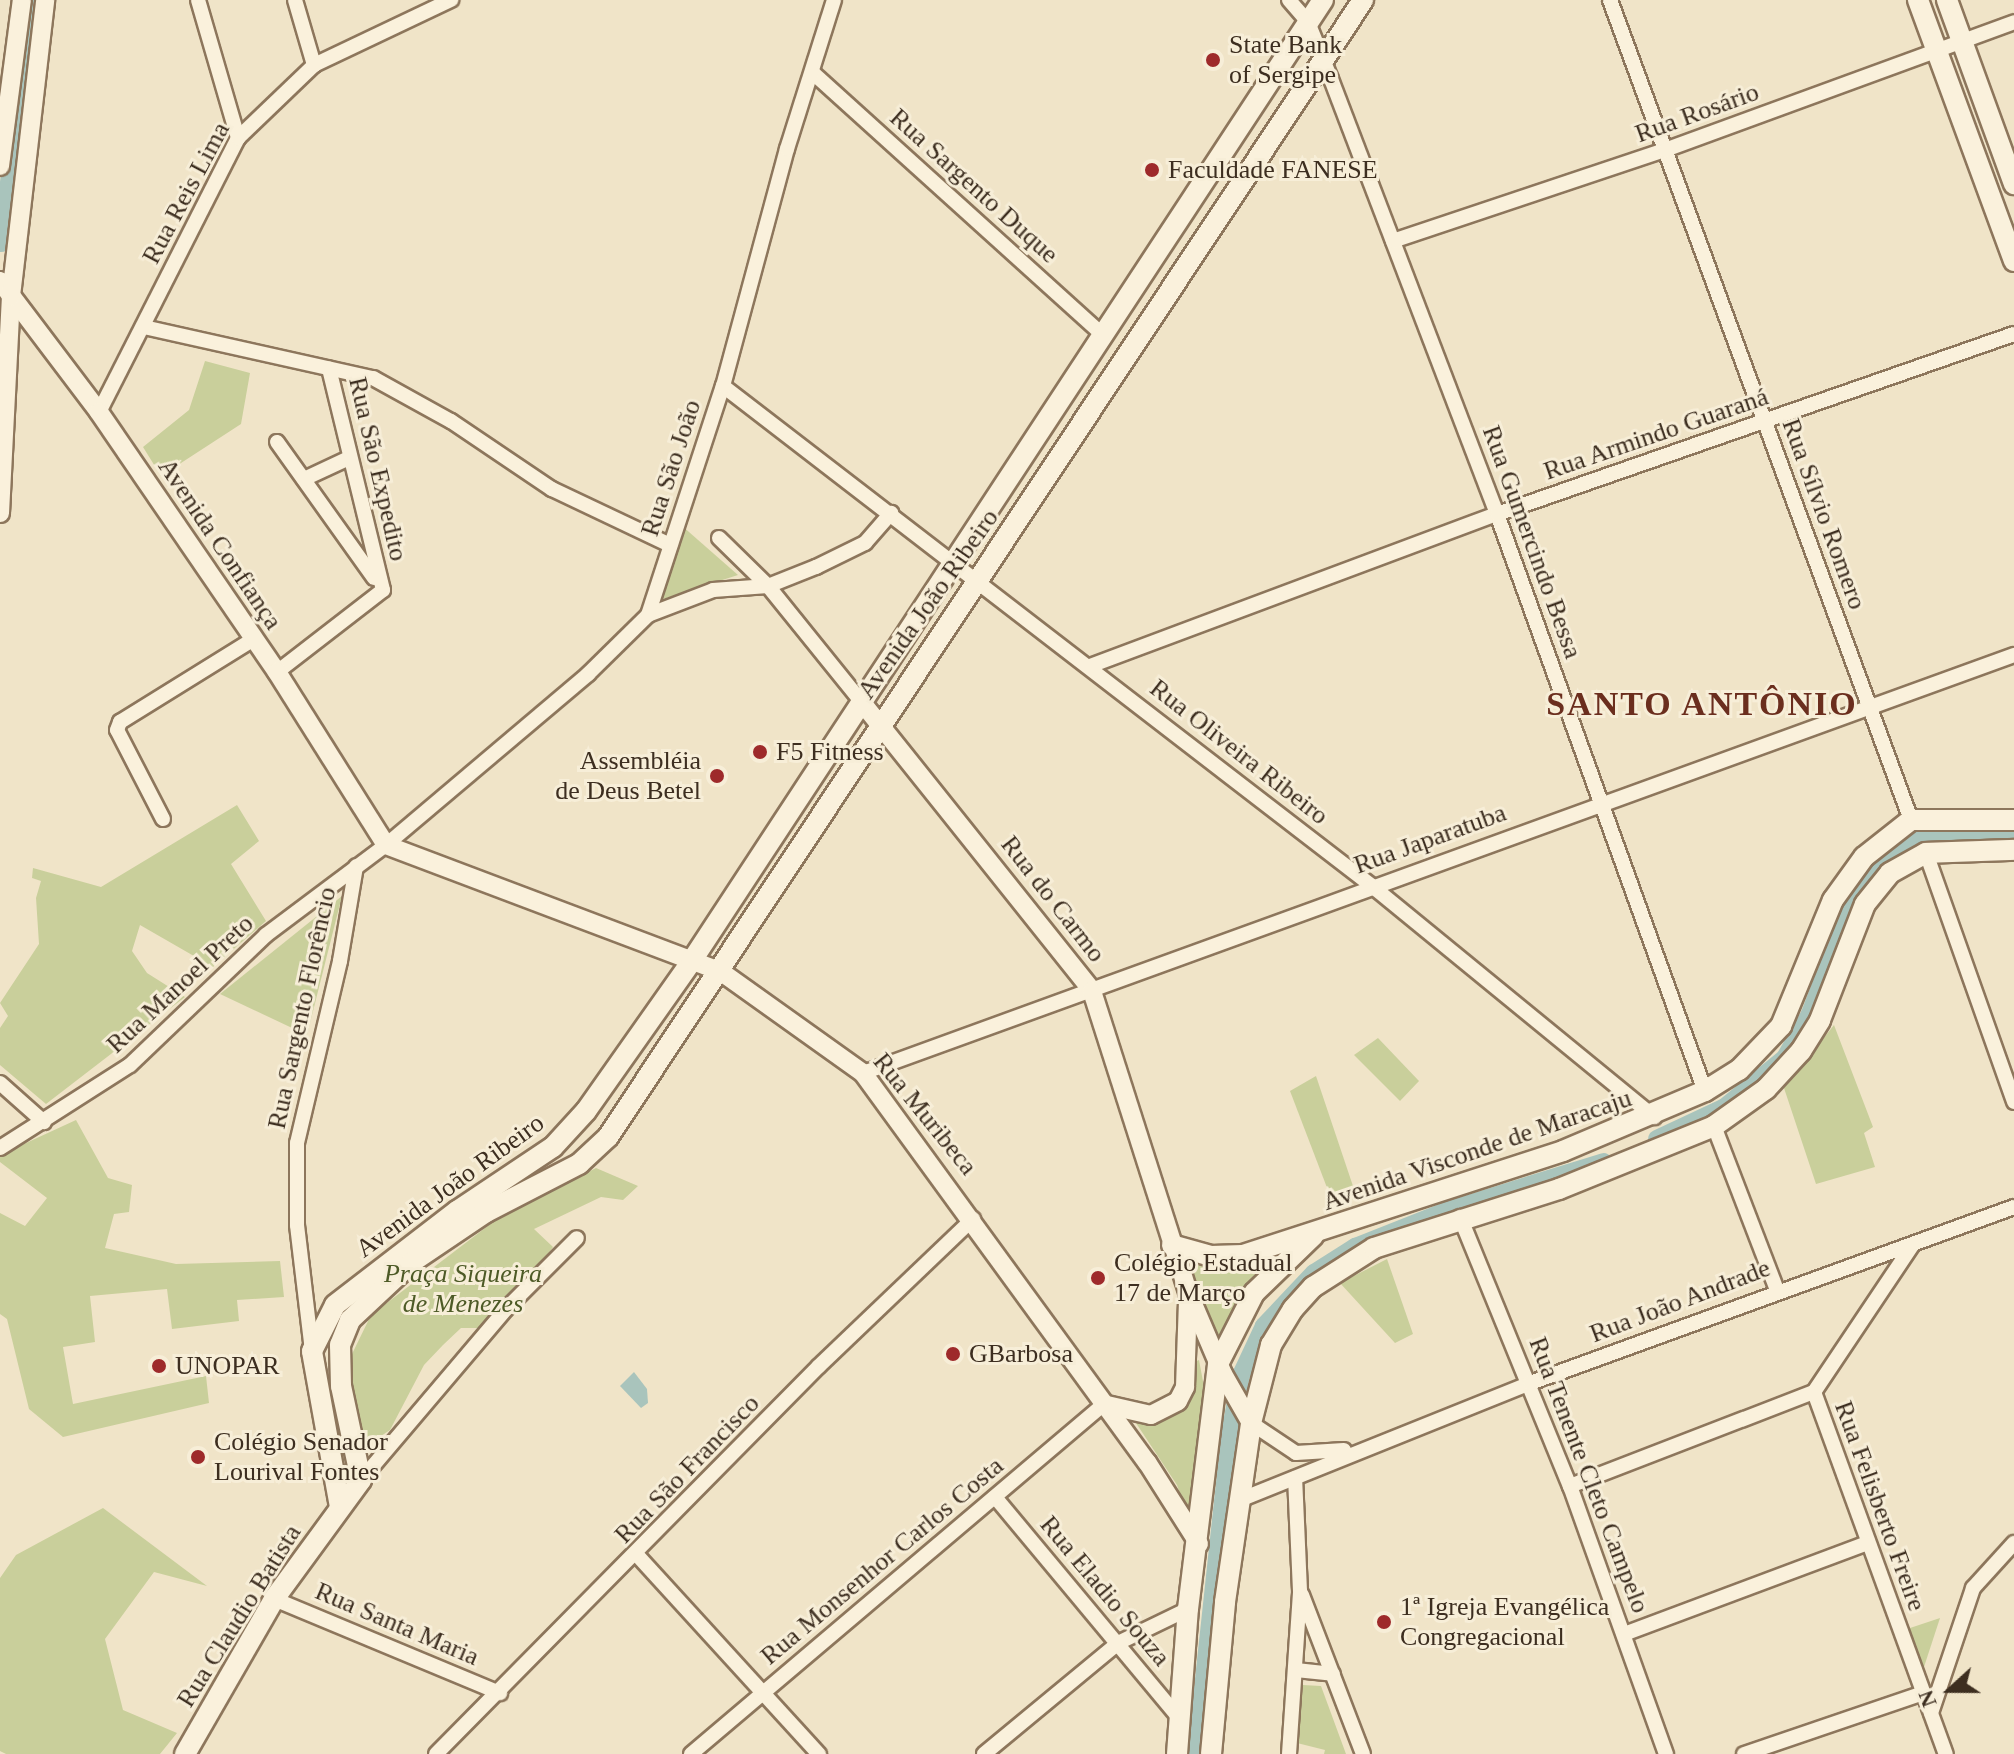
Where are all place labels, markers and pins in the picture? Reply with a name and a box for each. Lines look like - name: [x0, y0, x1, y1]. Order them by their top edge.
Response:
- place label: State Bank of Sergipe: [1229, 29, 1342, 90]
- marker: State Bank of Sergipe: [1204, 51, 1222, 69]
- place label: Faculdade FANESE: [1168, 154, 1378, 186]
- marker: Faculdade FANESE: [1143, 161, 1161, 179]
- place label: F5 Fitness: [776, 736, 884, 768]
- marker: F5 Fitness: [751, 743, 769, 761]
- place label: Assembléia de Deus Betel: [555, 745, 701, 806]
- marker: Assembléia de Deus Betel: [708, 767, 726, 785]
- place label: Colégio Estadual 17 de Março: [1114, 1247, 1292, 1308]
- marker: Colégio Estadual 17 de Março: [1089, 1269, 1107, 1287]
- place label: GBarbosa: [969, 1338, 1073, 1370]
- marker: GBarbosa: [944, 1345, 962, 1363]
- place label: UNOPAR: [175, 1350, 280, 1382]
- marker: UNOPAR: [150, 1357, 168, 1375]
- place label: Colégio Senador Lourival Fontes: [214, 1426, 388, 1488]
- marker: Colégio Senador Lourival Fontes: [189, 1448, 207, 1466]
- place label: 1ª Igreja Evangélica Congregacional: [1400, 1591, 1609, 1652]
- marker: 1ª Igreja Evangélica Congregacional: [1375, 1613, 1393, 1631]

